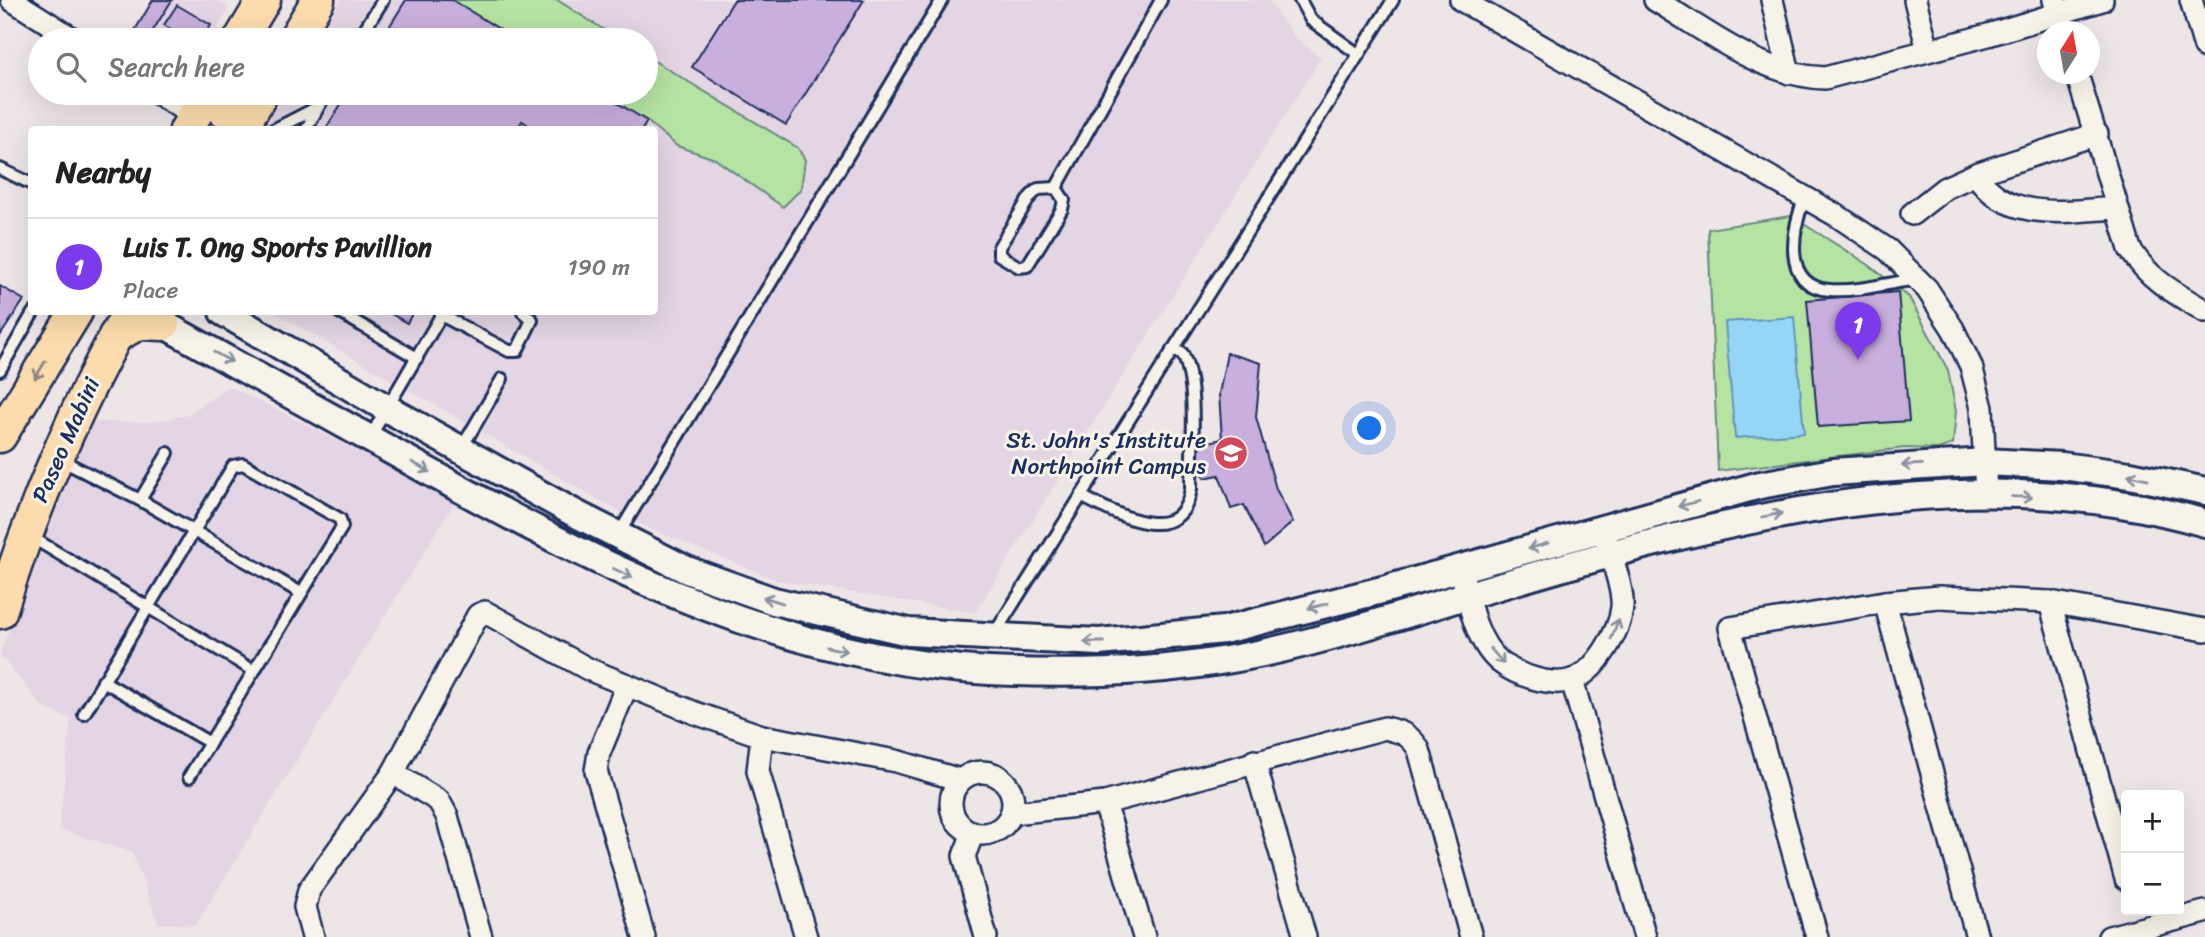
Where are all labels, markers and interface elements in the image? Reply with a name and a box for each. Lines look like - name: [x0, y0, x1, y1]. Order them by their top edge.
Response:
- north arrow: [2037, 21, 2100, 84]
- search box: [28, 28, 658, 105]
- text: Search here: [108, 44, 245, 90]
- icon: search: [52, 48, 90, 86]
- text: Nearby: [56, 145, 151, 199]
- text: Luis T. Ong Sports Pavillion: [123, 224, 432, 270]
- text: 1: [74, 247, 84, 288]
- text: 190 m: [568, 247, 630, 288]
- text: Place: [123, 270, 178, 311]
- pin: 1: [1835, 302, 1881, 360]
- one-way arrow: [212, 350, 232, 364]
- one-way arrow: [33, 359, 47, 379]
- street label: Paseo Mabini: [20, 370, 112, 510]
- your location: [1352, 411, 1386, 445]
- place label: St. John's Institute Northpoint Campus: [1006, 420, 1207, 487]
- school or university icon: St. John's Institute Northpoint Campus: [1212, 434, 1250, 472]
- one-way arrow: [1901, 459, 1924, 472]
- one-way arrow: [411, 461, 431, 475]
- one-way arrow: [2127, 470, 2150, 483]
- one-way arrow: [2011, 490, 2034, 503]
- one-way arrow: [1677, 498, 1700, 511]
- one-way arrow: [1760, 508, 1783, 521]
- one-way arrow: [1527, 541, 1549, 554]
- one-way arrow: [612, 566, 633, 580]
- one-way arrow: [762, 593, 784, 606]
- one-way arrow: [1307, 600, 1330, 613]
- one-way arrow: [1610, 619, 1622, 641]
- one-way arrow: [1083, 635, 1106, 649]
- one-way arrow: [825, 642, 848, 656]
- one-way arrow: [1489, 647, 1505, 665]
- map controls: [2121, 790, 2184, 916]
- button: +: [2121, 790, 2184, 853]
- button: −: [2121, 853, 2184, 916]

